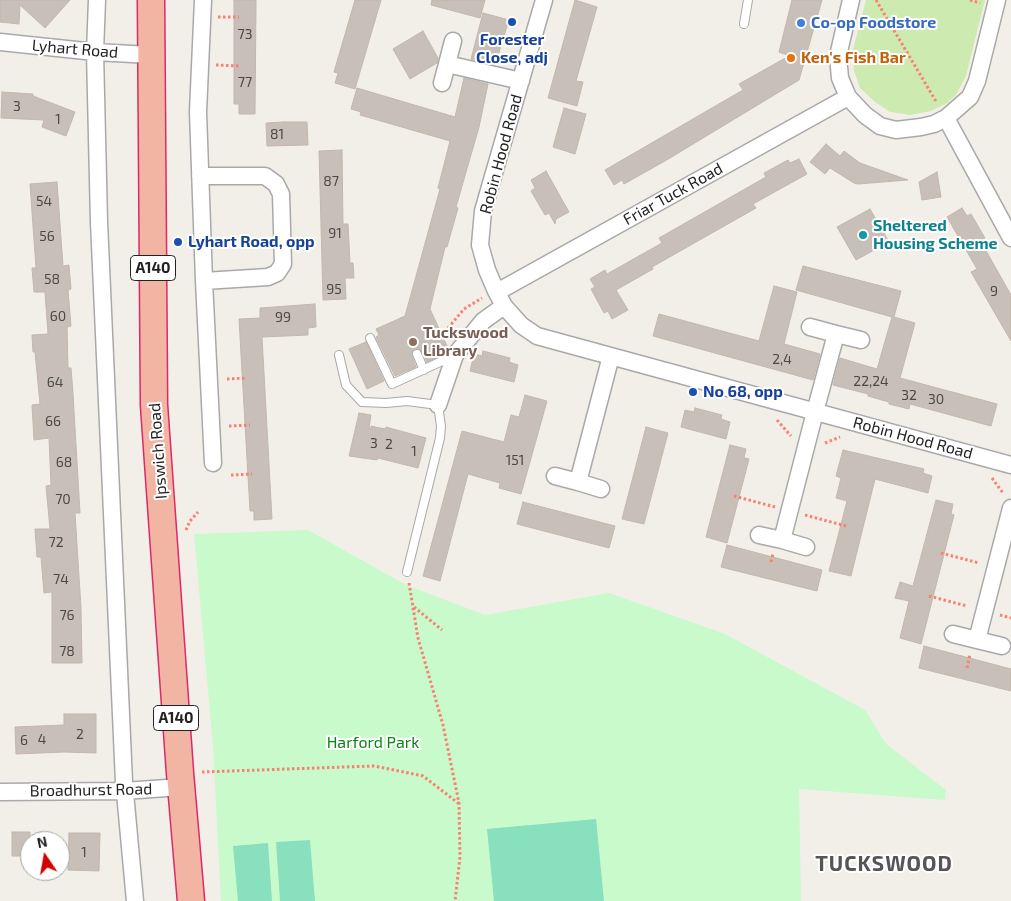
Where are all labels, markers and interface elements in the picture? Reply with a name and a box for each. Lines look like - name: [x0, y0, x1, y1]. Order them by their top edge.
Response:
- place label: Co-op Foodstore: [811, 13, 936, 33]
- marker: Forester Close, adj: [506, 16, 518, 28]
- marker: Co-op Foodstore: [795, 17, 807, 29]
- house number: 73: [238, 26, 252, 42]
- place label: Forester Close, adj: [476, 30, 548, 68]
- street label: Lyhart Road: [31, 36, 119, 62]
- place label: Ken's Fish Bar: [801, 48, 906, 68]
- marker: Ken's Fish Bar: [785, 52, 797, 64]
- house number: 77: [238, 74, 252, 90]
- street label: Robin Hood Road: [476, 92, 526, 216]
- house number: 3: [13, 98, 21, 114]
- house number: 1: [55, 111, 61, 127]
- house number: 81: [270, 126, 284, 142]
- street label: Friar Tuck Road: [620, 159, 726, 229]
- house number: 87: [323, 173, 339, 189]
- house number: 54: [36, 193, 52, 209]
- place label: Sheltered Housing Scheme: [873, 216, 998, 254]
- house number: 91: [328, 225, 342, 241]
- house number: 56: [39, 228, 55, 244]
- marker: Sheltered Housing Scheme: [857, 229, 869, 241]
- place label: Lyhart Road, opp: [188, 232, 315, 252]
- marker: Lyhart Road, opp: [172, 236, 184, 248]
- road number: A140: [130, 256, 176, 280]
- house number: 58: [44, 271, 60, 287]
- house number: 95: [326, 281, 342, 297]
- house number: 9: [990, 283, 998, 299]
- house number: 60: [50, 308, 66, 324]
- house number: 99: [275, 309, 291, 325]
- place label: Tuckswood Library: [423, 323, 508, 361]
- marker: Tuckswood Library: [407, 336, 419, 348]
- house number: 2,4: [772, 351, 792, 367]
- house number: 22,24: [853, 373, 889, 389]
- house number: 64: [47, 374, 63, 390]
- place label: No 68, opp: [703, 382, 783, 402]
- marker: No 68, opp: [687, 386, 699, 398]
- house number: 32: [901, 387, 917, 403]
- house number: 30: [928, 391, 944, 407]
- street label: Ipswich Road: [145, 402, 171, 500]
- house number: 66: [45, 413, 61, 429]
- street label: Robin Hood Road: [851, 413, 975, 463]
- house number: 3: [370, 435, 378, 451]
- house number: 2: [385, 436, 393, 452]
- house number: 1: [411, 443, 417, 459]
- house number: 151: [506, 452, 524, 468]
- house number: 68: [56, 454, 72, 470]
- house number: 70: [55, 491, 71, 507]
- house number: 72: [48, 534, 64, 550]
- house number: 74: [53, 571, 69, 587]
- house number: 76: [59, 607, 75, 623]
- house number: 78: [59, 643, 75, 659]
- road number: A140: [154, 706, 198, 730]
- house number: 2: [76, 726, 84, 742]
- house number: 4: [38, 731, 46, 747]
- house number: 6: [20, 732, 28, 748]
- park label: Harford Park: [327, 733, 419, 753]
- street label: Broadhurst Road: [30, 779, 152, 801]
- north arrow: [20, 831, 70, 881]
- text: N: [35, 832, 49, 851]
- house number: 1: [81, 844, 87, 860]
- district label: TUCKSWOOD: [814, 851, 954, 877]

